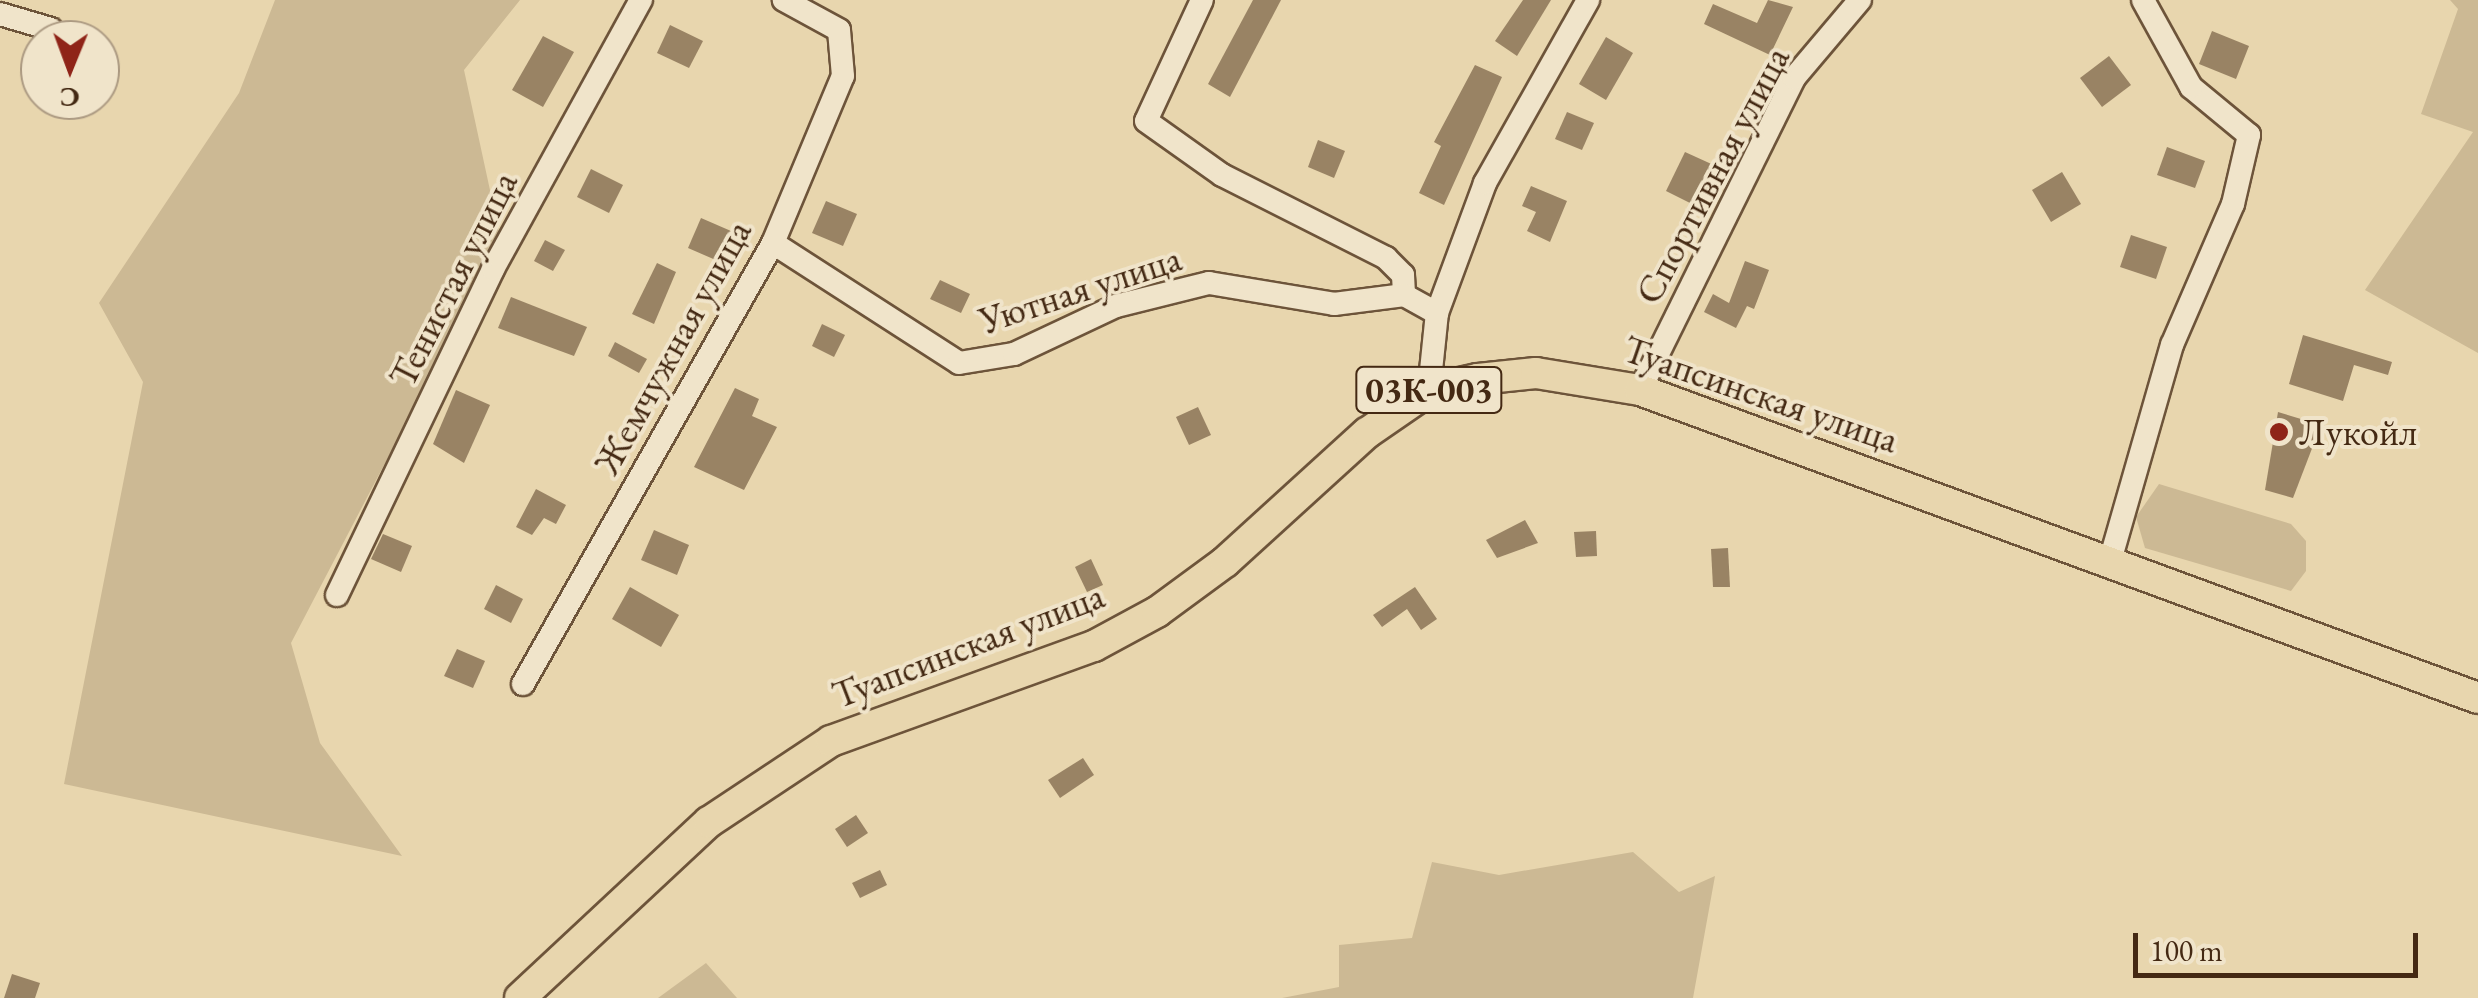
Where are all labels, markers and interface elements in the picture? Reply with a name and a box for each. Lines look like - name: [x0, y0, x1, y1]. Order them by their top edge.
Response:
- north arrow: [20, 20, 120, 120]
- street label: Спортивная улица: [1625, 39, 1799, 311]
- text: С: [59, 80, 80, 116]
- street label: Тенистая улица: [379, 164, 527, 394]
- street label: Жемчужная улица: [583, 212, 761, 482]
- street label: Уютная улица: [973, 235, 1187, 343]
- street label: Туапсинская улица: [1618, 326, 1904, 462]
- road number: 03К-003: [1354, 360, 1504, 420]
- place label: Лукойл: [2299, 409, 2417, 455]
- marker: Лукойл: [2268, 421, 2290, 443]
- street label: Туапсинская улица: [826, 572, 1110, 718]
- scale bar: [2138, 913, 2423, 975]
- text: 100 m: [2150, 931, 2223, 970]

